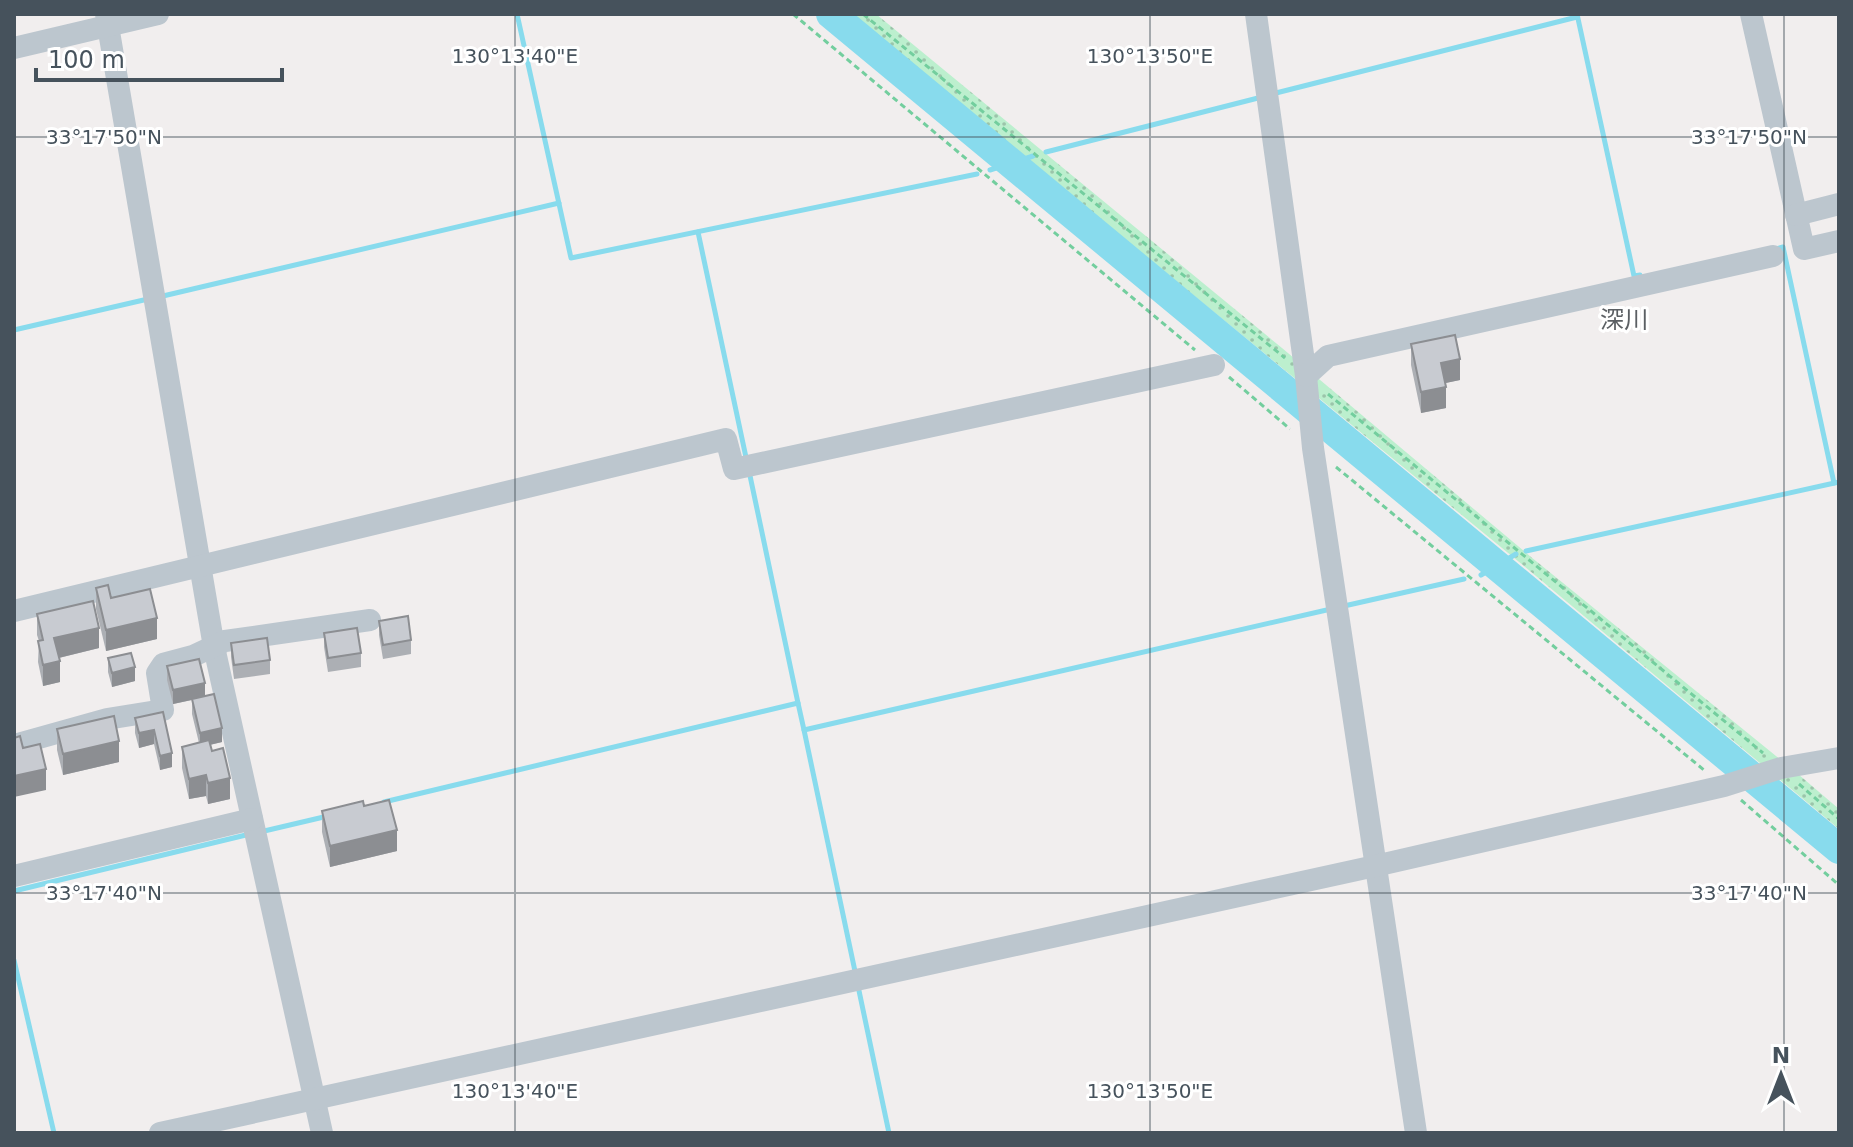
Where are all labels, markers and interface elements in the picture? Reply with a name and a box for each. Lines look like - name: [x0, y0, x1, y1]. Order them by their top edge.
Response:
- scale bar: [36, 32, 282, 82]
- text: 130°13'40"E: [452, 44, 578, 68]
- text: 130°13'50"E: [1087, 44, 1213, 68]
- text: 100 m: [48, 46, 125, 74]
- text: 33°17'50"N: [46, 125, 162, 149]
- text: 33°17'50"N: [1691, 125, 1807, 149]
- district label: 深川: [1600, 306, 1648, 334]
- text: 33°17'40"N: [46, 881, 162, 905]
- text: 33°17'40"N: [1691, 881, 1807, 905]
- north arrow: [1741, 1035, 1821, 1115]
- text: N: [1772, 1043, 1790, 1068]
- text: 130°13'40"E: [452, 1079, 578, 1103]
- text: 130°13'50"E: [1087, 1079, 1213, 1103]

